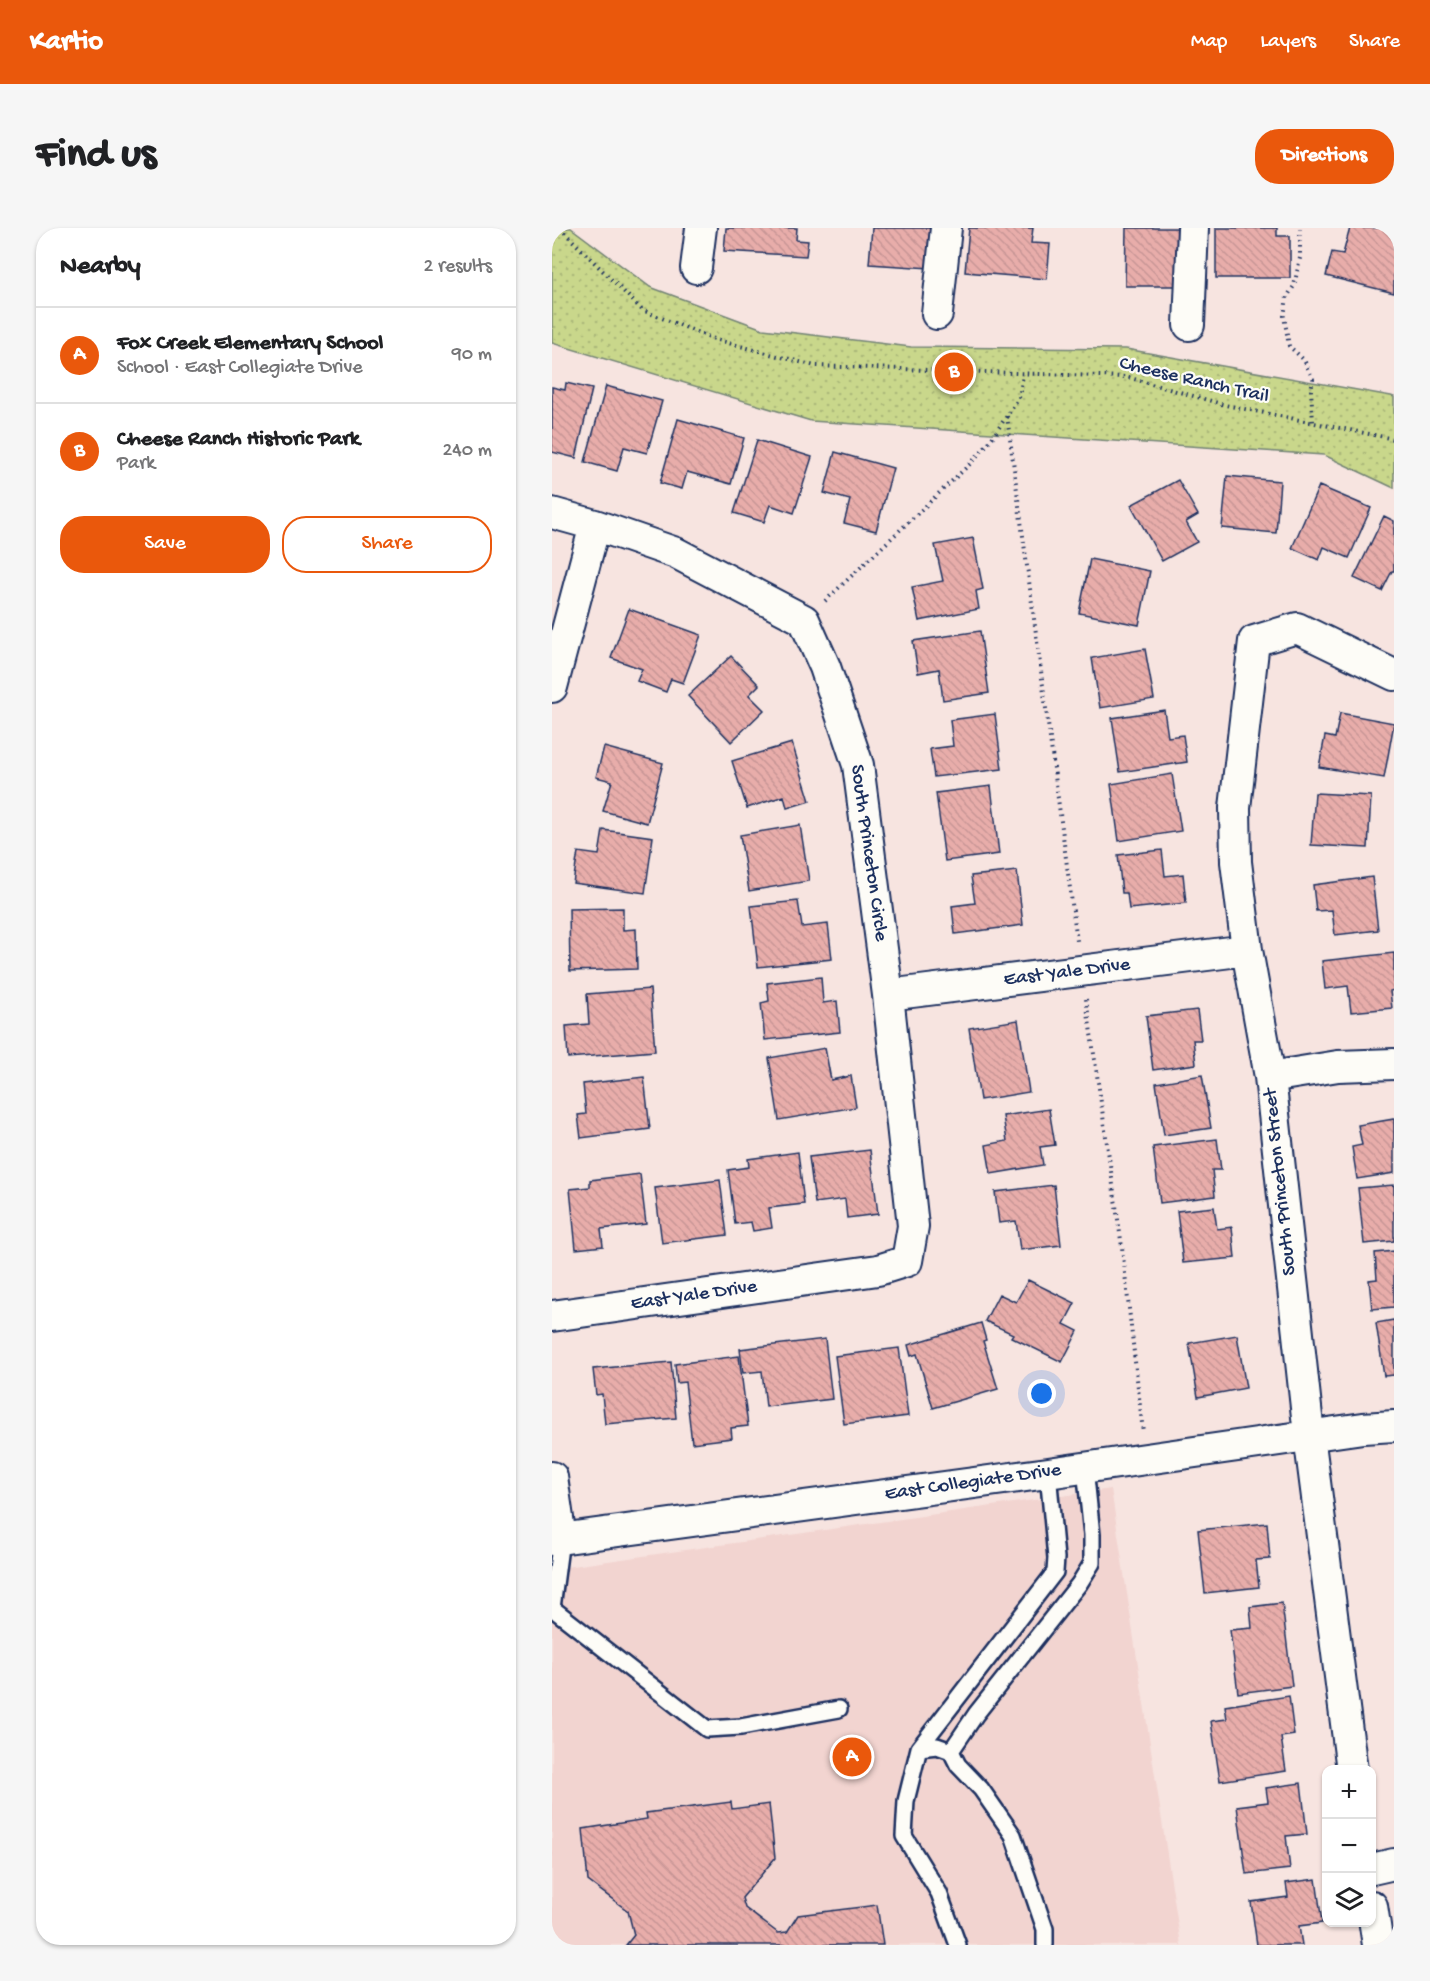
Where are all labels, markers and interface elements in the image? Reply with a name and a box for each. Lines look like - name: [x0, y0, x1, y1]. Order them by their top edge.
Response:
- text: Kartio: [30, 26, 103, 59]
- text: Map: [1191, 30, 1227, 55]
- text: Layers: [1260, 30, 1316, 55]
- text: Share: [1349, 30, 1400, 55]
- button: Directions: [1255, 129, 1394, 184]
- text: Find us: [36, 132, 156, 181]
- text: Nearby: [60, 252, 141, 283]
- text: 2 results: [423, 256, 492, 279]
- text: Fox Creek Elementary School: [117, 331, 383, 357]
- text: A: [74, 344, 85, 367]
- text: 90 m: [452, 344, 492, 367]
- pin: B: [934, 350, 974, 394]
- street label: Cheese Ranch Trail: [1117, 353, 1271, 409]
- text: School · East Collegiate Drive: [117, 357, 363, 380]
- text: Cheese Ranch Historic Park: [117, 427, 360, 453]
- text: B: [74, 440, 85, 463]
- text: 240 m: [442, 440, 492, 463]
- text: Park: [117, 453, 155, 476]
- button: Save: [60, 516, 270, 573]
- button: Share: [282, 516, 492, 573]
- street label: South Princeton Circle: [844, 763, 892, 944]
- street label: East Yale Drive: [1002, 954, 1132, 992]
- street label: South Princeton Street: [1260, 1086, 1302, 1277]
- street label: East Yale Drive: [629, 1276, 759, 1316]
- your location: [1027, 1379, 1056, 1408]
- street label: East Collegiate Drive: [883, 1459, 1063, 1507]
- pin: A: [832, 1734, 872, 1780]
- map controls: [1322, 1765, 1376, 1927]
- button: +: [1322, 1765, 1376, 1819]
- button: −: [1322, 1819, 1376, 1873]
- button: layers: [1322, 1873, 1376, 1927]

